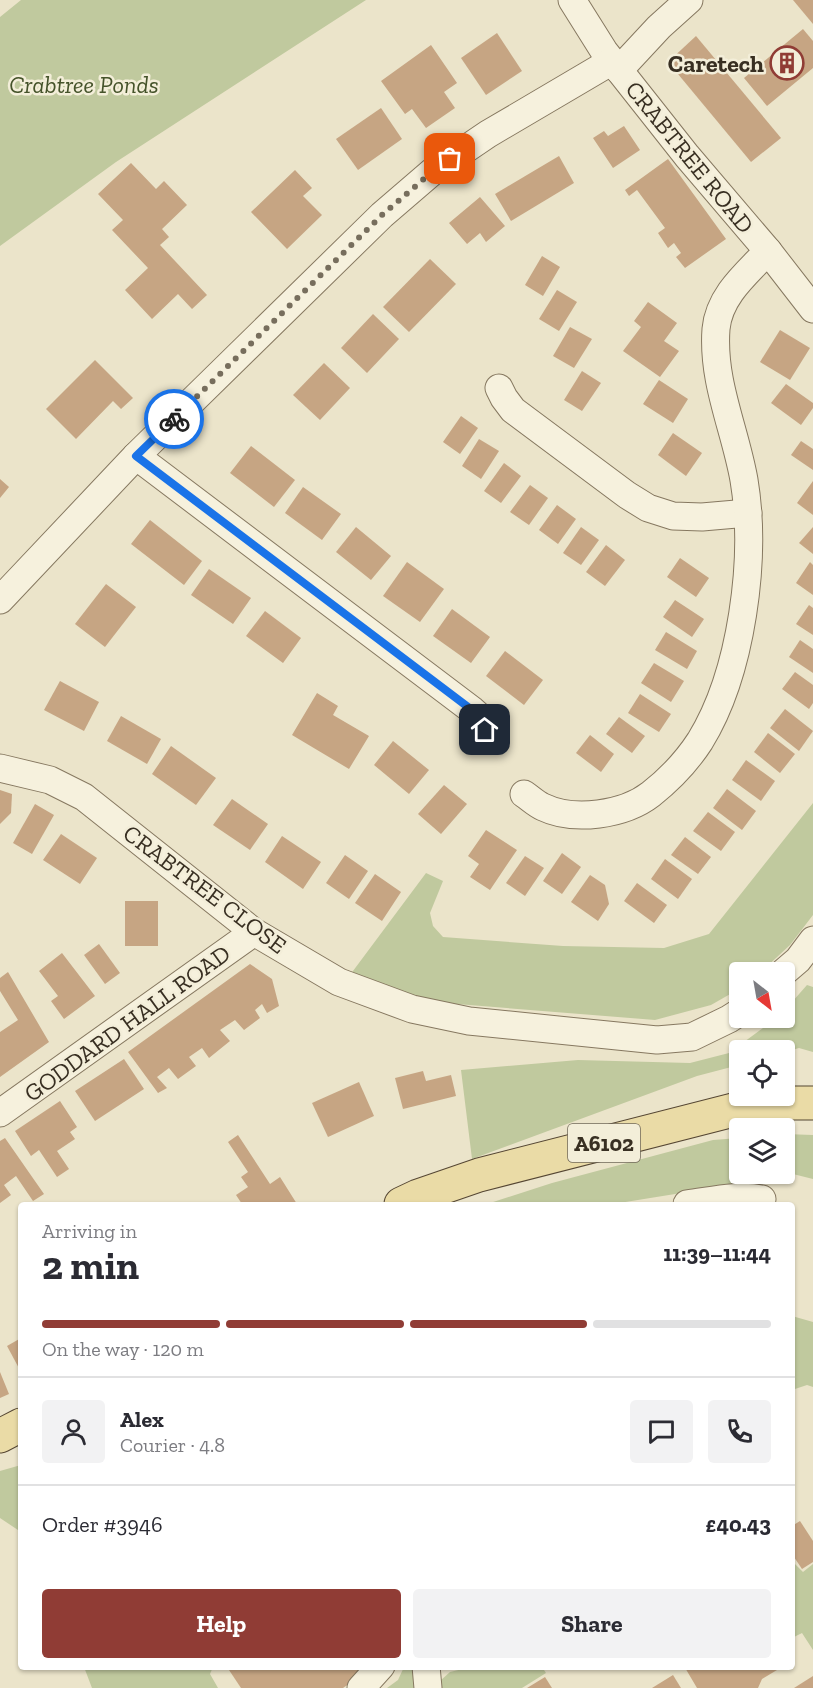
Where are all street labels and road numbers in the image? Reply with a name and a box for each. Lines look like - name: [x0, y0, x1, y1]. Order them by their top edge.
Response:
- street label: CRABTREE ROAD: [620, 75, 760, 239]
- street label: CRABTREE CLOSE: [118, 818, 292, 960]
- street label: GODDARD HALL ROAD: [18, 938, 236, 1108]
- road number: A6102: [568, 1124, 640, 1162]

